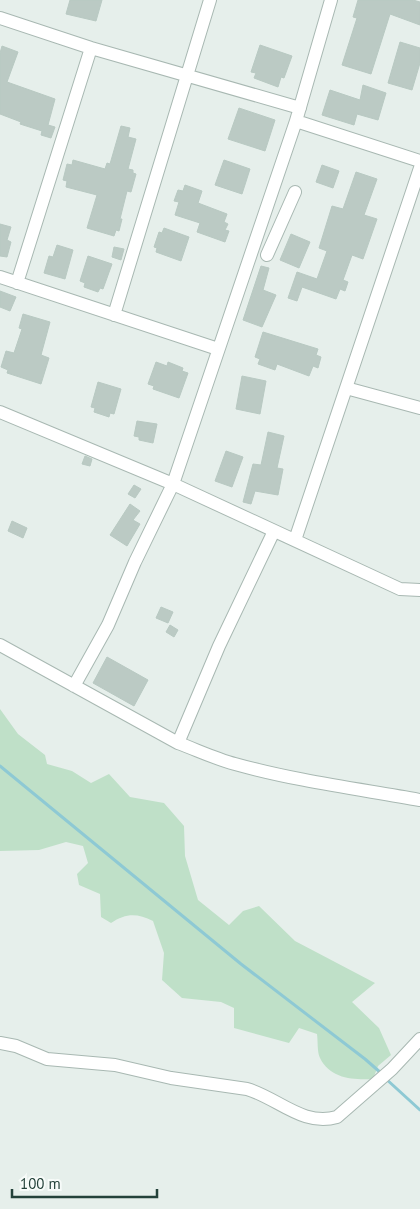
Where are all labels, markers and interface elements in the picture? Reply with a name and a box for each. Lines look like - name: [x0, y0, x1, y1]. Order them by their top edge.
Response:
- scale bar: [12, 1166, 158, 1198]
- text: 100 m: [20, 1174, 61, 1193]

